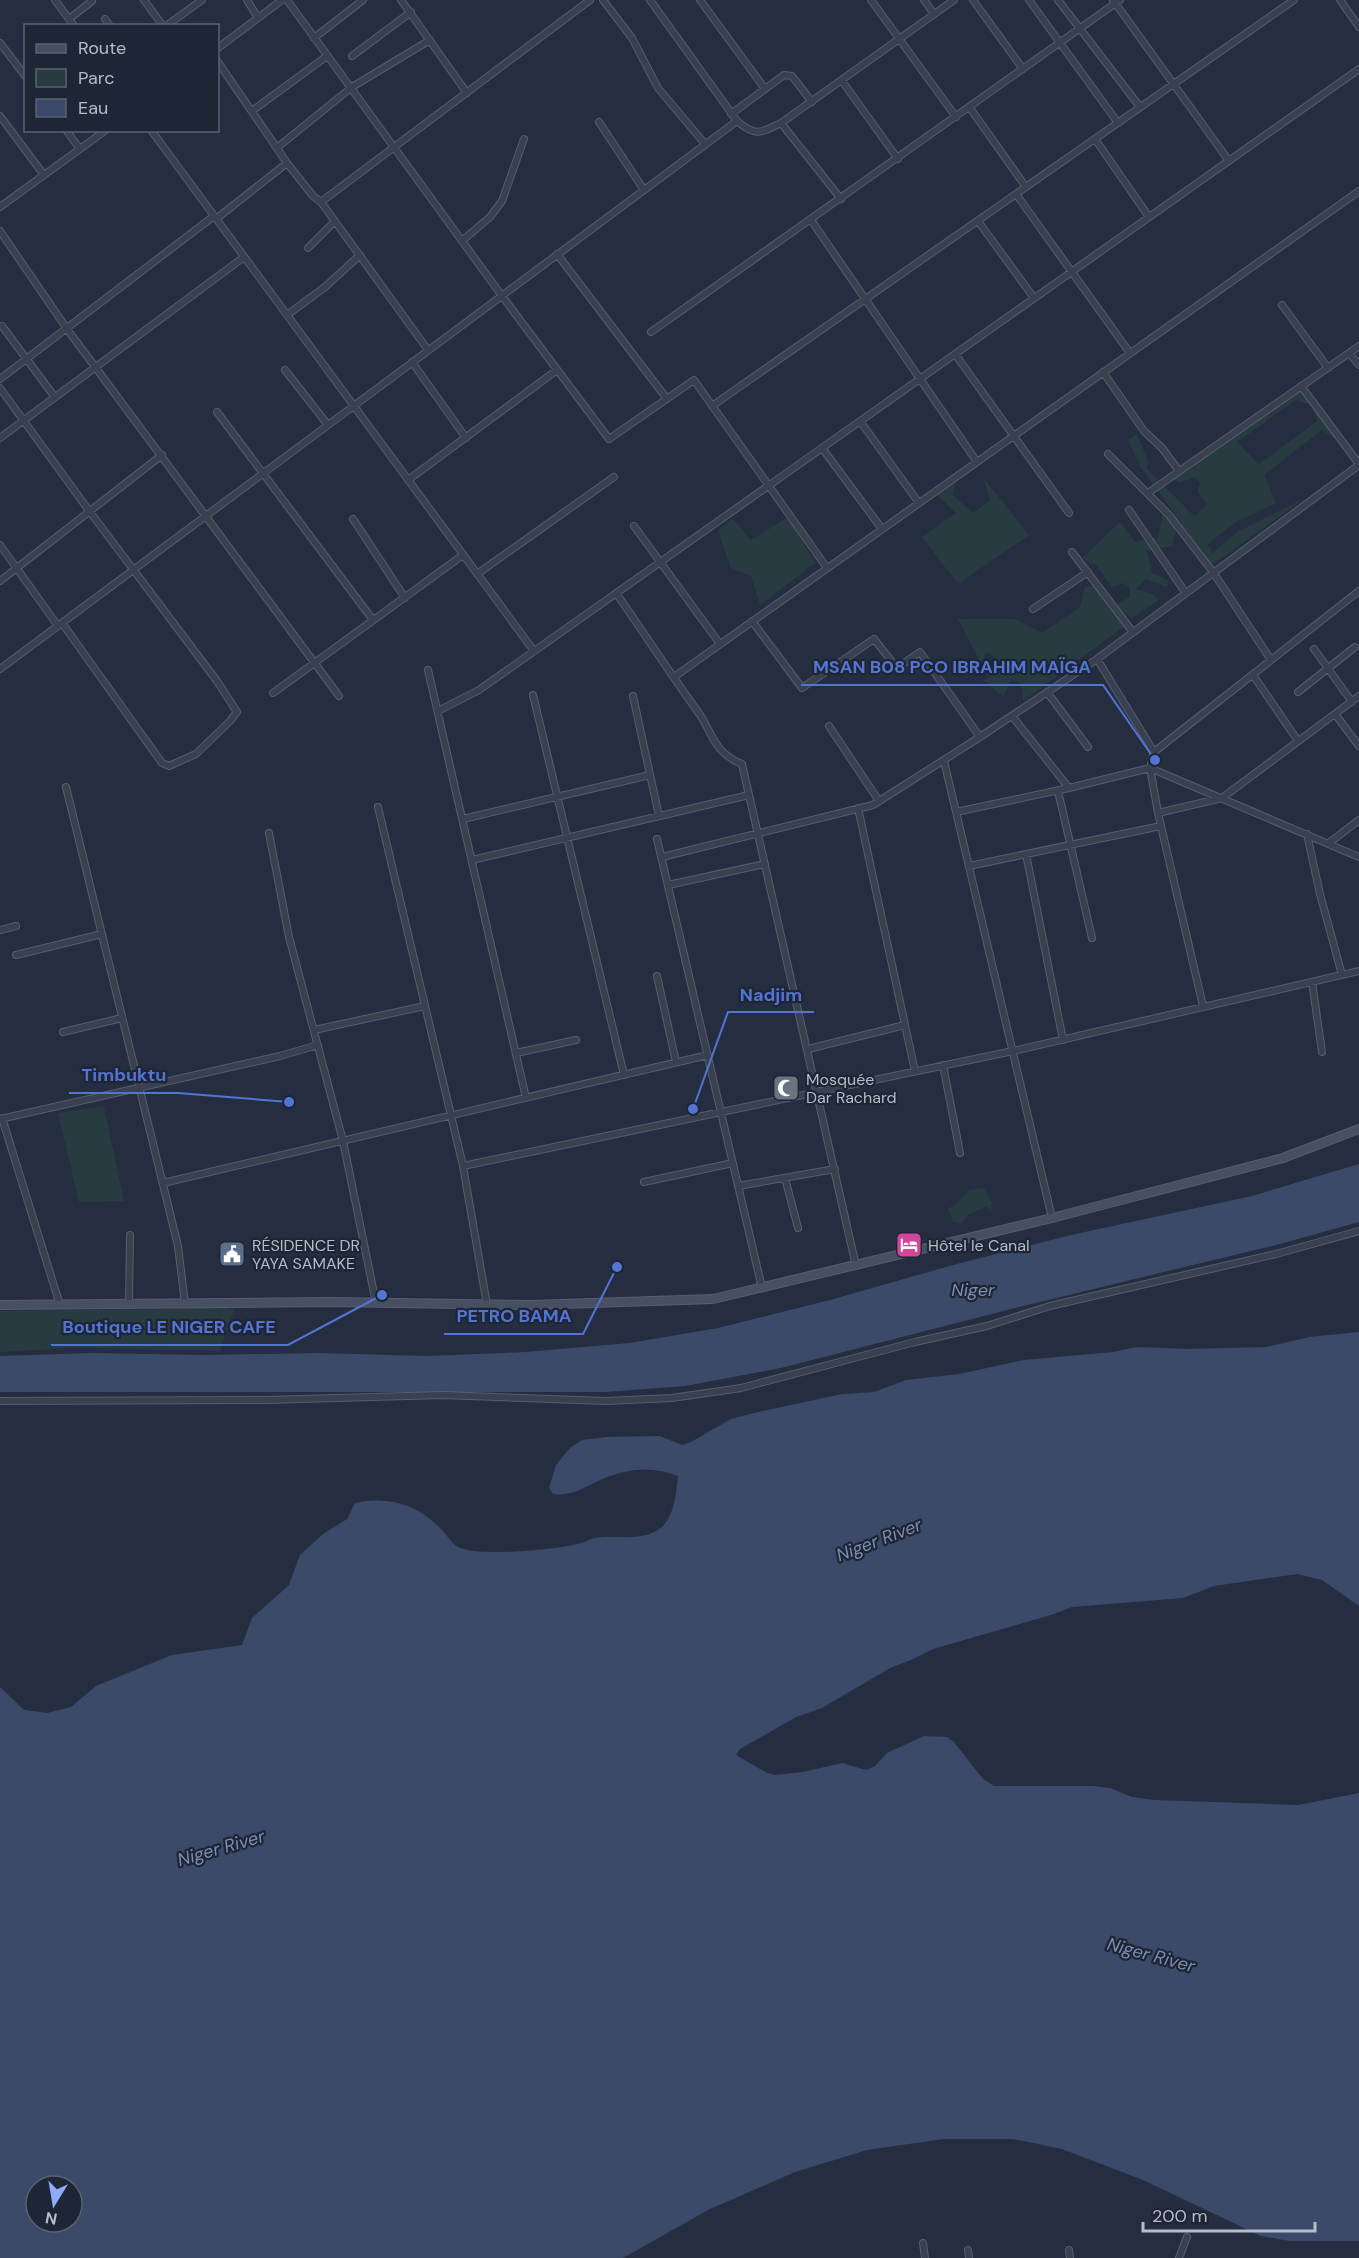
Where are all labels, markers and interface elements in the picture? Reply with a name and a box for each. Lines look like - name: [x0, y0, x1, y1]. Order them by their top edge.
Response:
- legend: [24, 24, 219, 132]
- text: Route: [78, 36, 126, 60]
- text: Parc: [78, 66, 114, 90]
- text: Eau: [78, 96, 108, 120]
- callout: MSAN B08 PCO IBRAHIM MAÏGA: [801, 649, 1103, 685]
- text: MSAN B08 PCO IBRAHIM MAÏGA: [813, 655, 1091, 679]
- callout: Nadjim: [728, 976, 814, 1012]
- text: Nadjim: [740, 983, 802, 1007]
- callout: Timbuktu: [69, 1057, 178, 1093]
- text: Timbuktu: [82, 1063, 166, 1087]
- place label: Mosquée Dar Rachard: [806, 1069, 897, 1108]
- mosque icon: Mosquée Dar Rachard: [771, 1073, 801, 1103]
- hotel icon: Hôtel le Canal: [894, 1230, 924, 1260]
- place label: RÉSIDENCE DR YAYA SAMAKE: [252, 1235, 360, 1274]
- place label: Hôtel le Canal: [928, 1235, 1030, 1256]
- public building icon: RÉSIDENCE DR YAYA SAMAKE: [217, 1239, 247, 1269]
- water label: Niger: [951, 1278, 996, 1302]
- callout: PETRO BAMA: [444, 1298, 583, 1334]
- text: PETRO BAMA: [457, 1304, 572, 1328]
- callout: Boutique LE NIGER CAFE: [51, 1309, 288, 1345]
- text: Boutique LE NIGER CAFE: [62, 1315, 276, 1339]
- water label: Niger River: [833, 1512, 926, 1567]
- water label: Niger River: [175, 1824, 269, 1872]
- water label: Niger River: [1105, 1932, 1199, 1979]
- north arrow: [24, 2174, 84, 2234]
- scale bar: [1143, 2195, 1316, 2233]
- text: 200 m: [1152, 2204, 1208, 2228]
- text: N: [44, 2207, 59, 2230]

